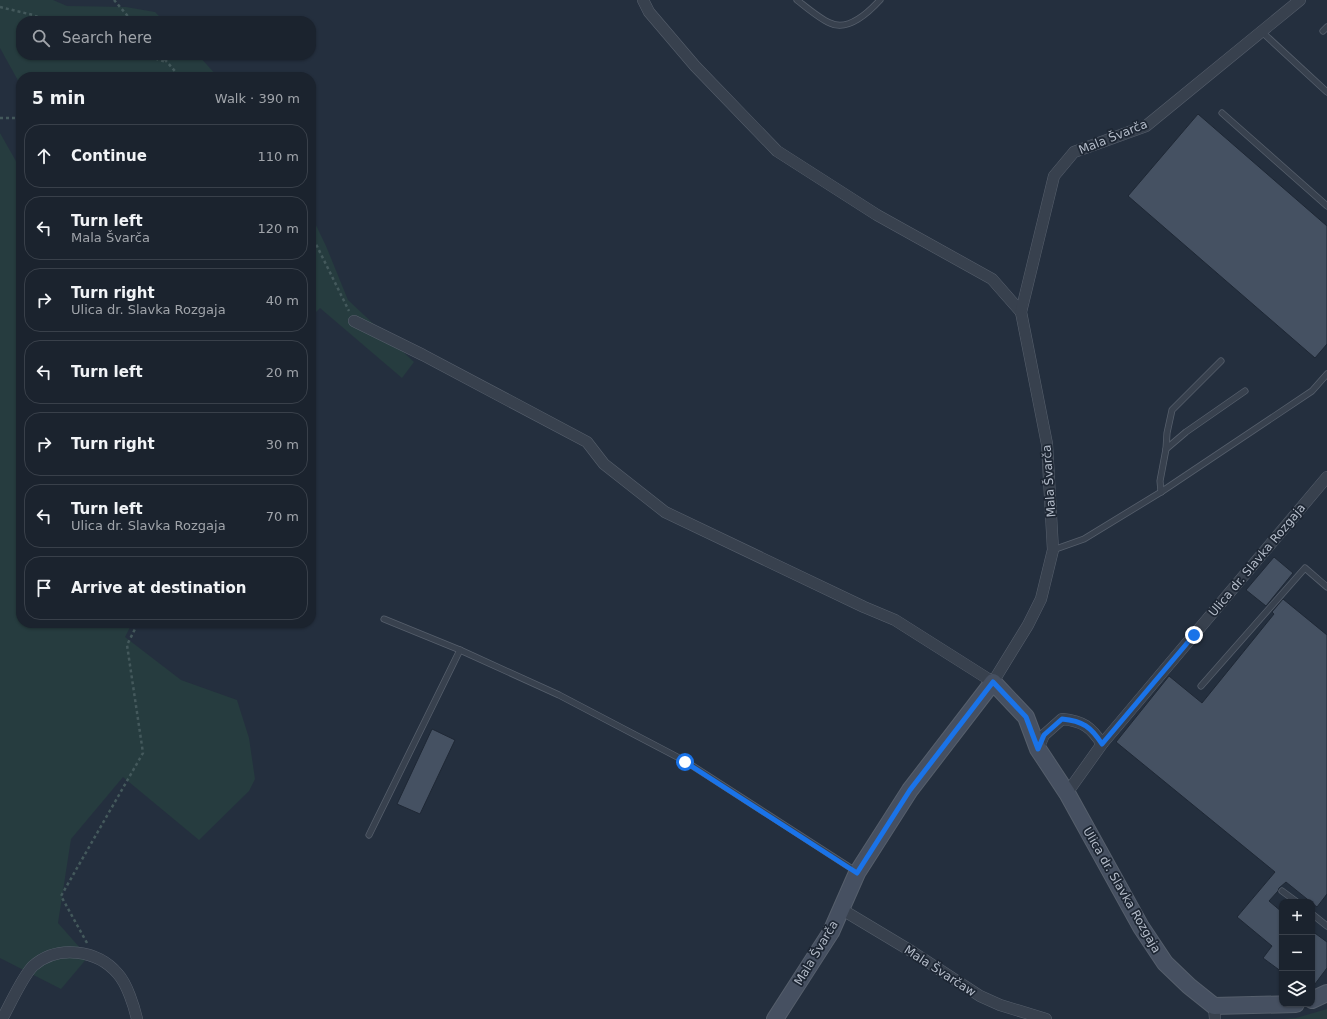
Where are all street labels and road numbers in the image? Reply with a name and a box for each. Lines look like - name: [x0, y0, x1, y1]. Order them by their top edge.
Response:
- street label: Mala Švarča: [1076, 116, 1149, 157]
- street label: Mala Švarča: [1038, 444, 1059, 518]
- street label: Ulica dr. Slavka Rozgaja: [1206, 501, 1308, 619]
- street label: Ulica dr. Slavka Rozgaja: [1080, 825, 1164, 955]
- street label: Mala Švarča: [790, 918, 841, 988]
- street label: Mala Švarčaw: [902, 942, 979, 999]

